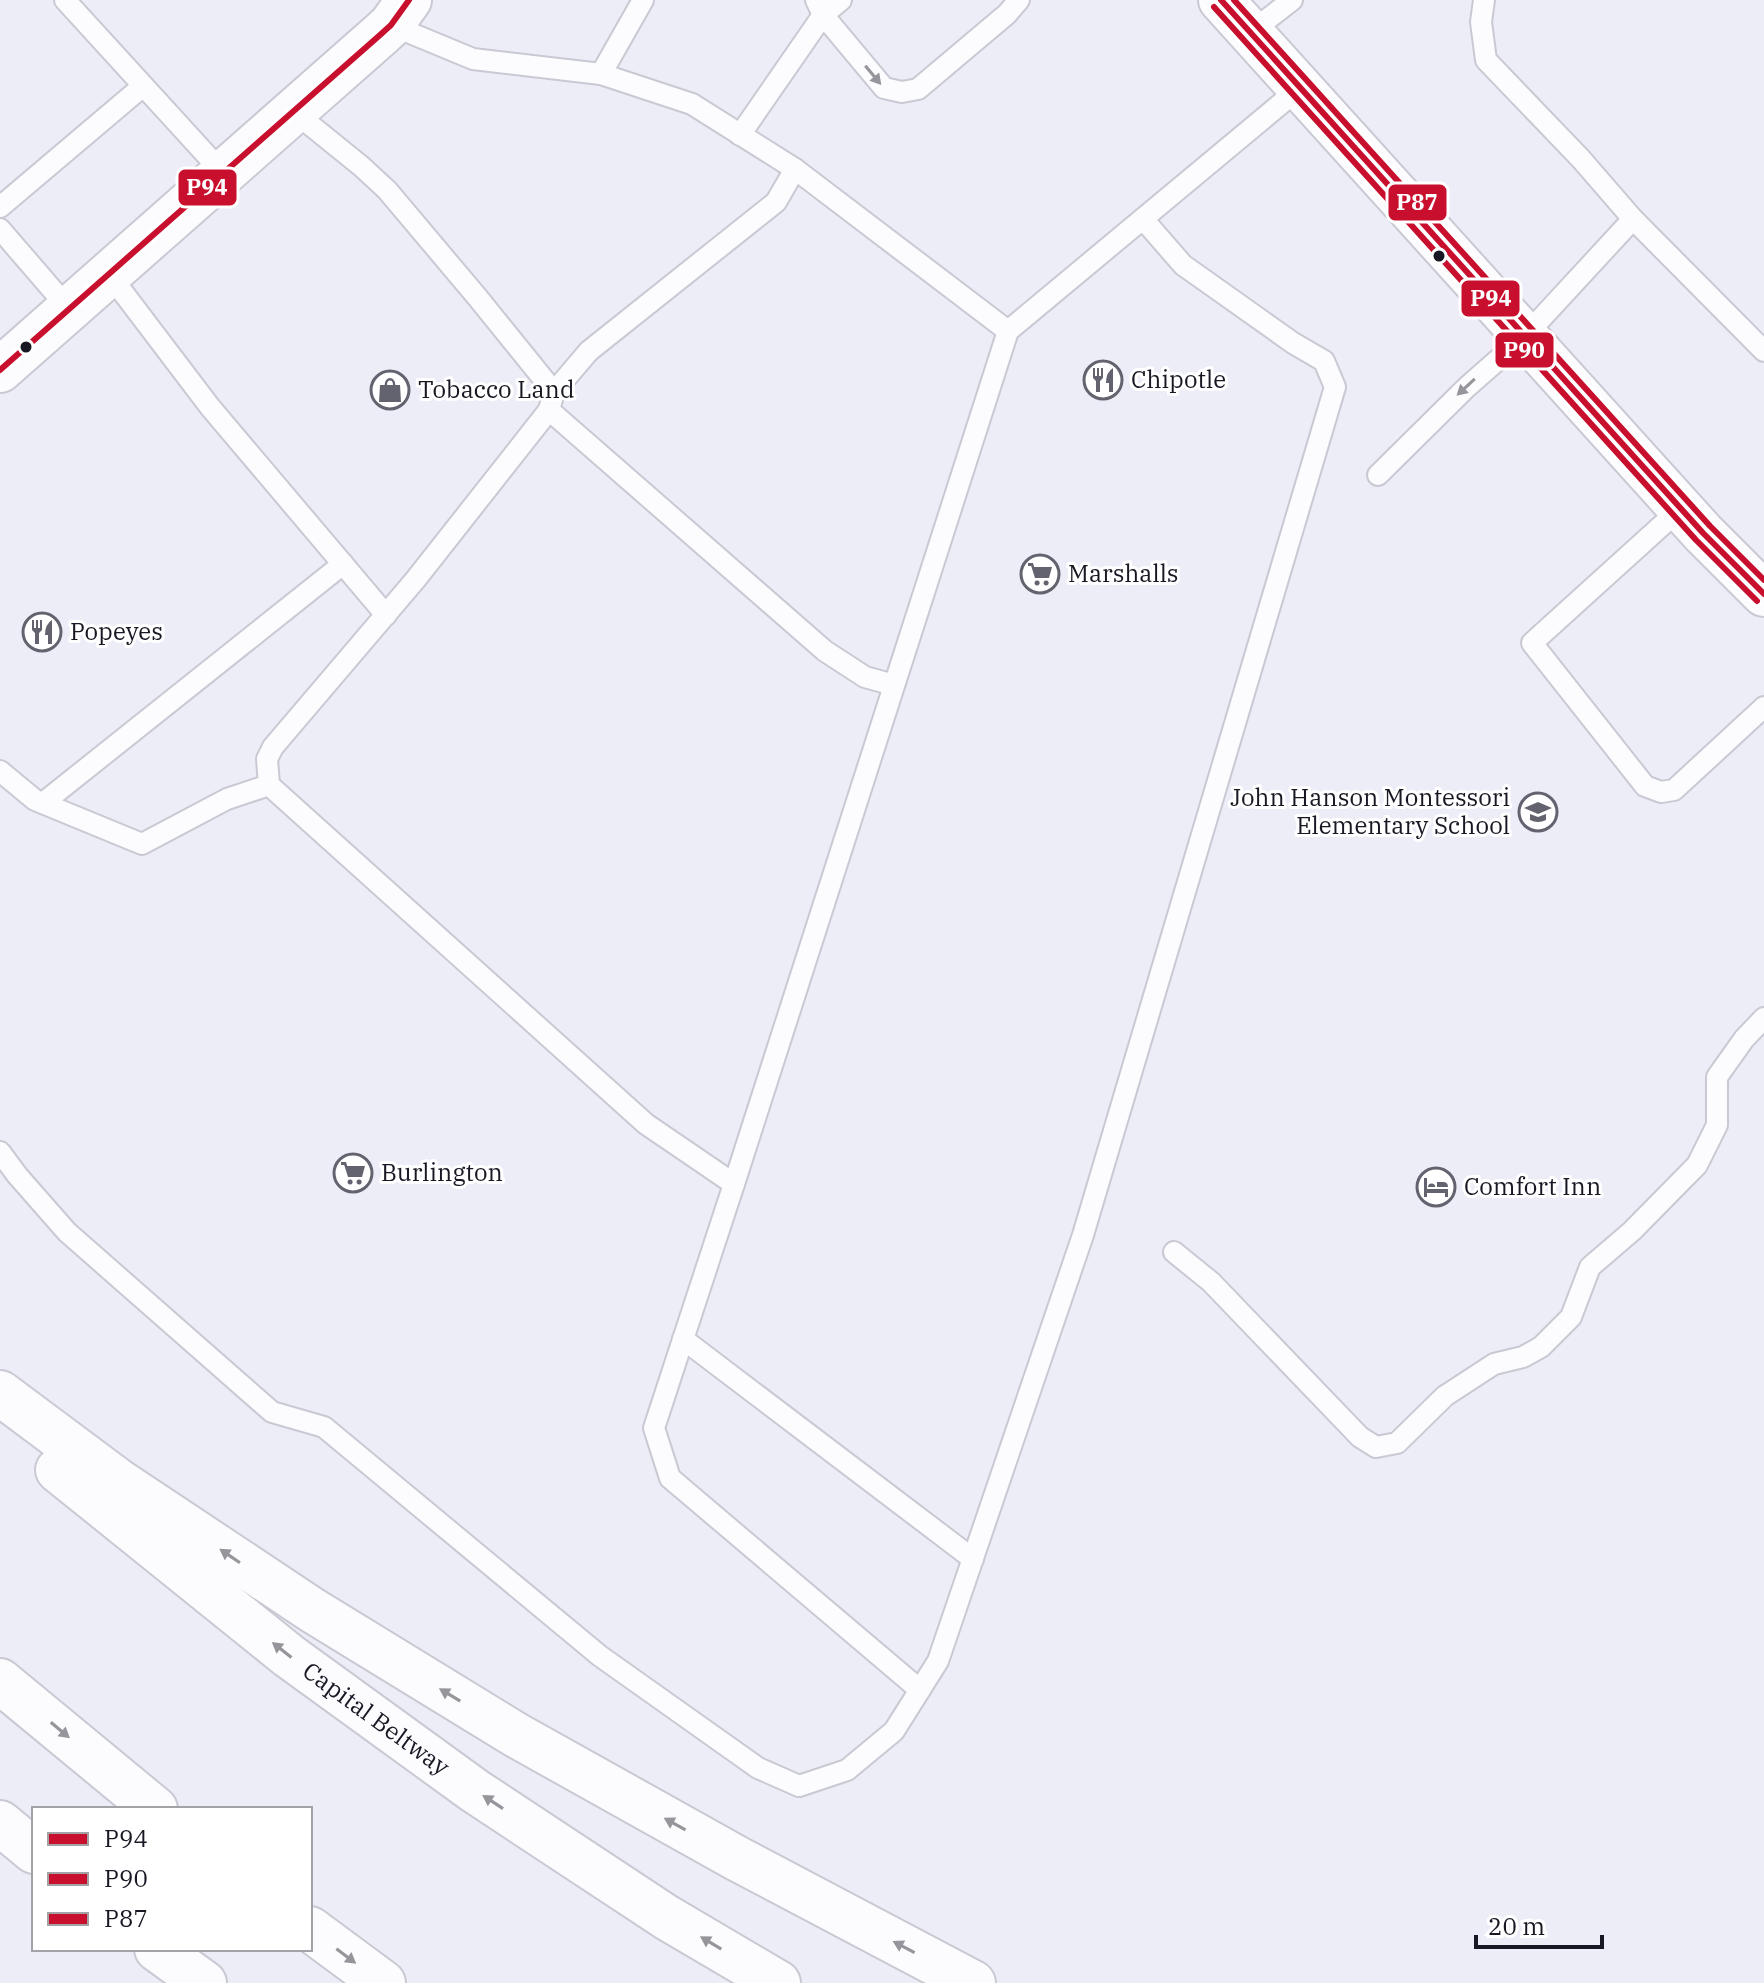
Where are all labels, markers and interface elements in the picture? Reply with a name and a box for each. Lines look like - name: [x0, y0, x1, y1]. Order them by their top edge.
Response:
- one-way arrow: [864, 65, 881, 85]
- line badge: P94: [177, 168, 238, 207]
- text: P94: [186, 172, 228, 201]
- line badge: P87: [1387, 183, 1448, 222]
- text: P87: [1396, 187, 1438, 216]
- unlabelled marker: [1431, 248, 1447, 264]
- line badge: P94: [1460, 279, 1521, 318]
- text: P94: [1470, 283, 1512, 312]
- line badge: P90: [1494, 331, 1555, 369]
- text: P90: [1503, 335, 1545, 364]
- unlabelled marker: [18, 339, 34, 355]
- restaurant icon: Chipotle: [1082, 359, 1124, 401]
- place label: Chipotle: [1131, 363, 1226, 395]
- shop icon: Tobacco Land: [369, 369, 411, 411]
- place label: Tobacco Land: [418, 373, 574, 405]
- one-way arrow: [1457, 378, 1476, 396]
- supermarket icon: Marshalls: [1019, 553, 1061, 595]
- place label: Marshalls: [1068, 557, 1179, 589]
- restaurant icon: Popeyes: [21, 611, 63, 653]
- place label: Popeyes: [70, 615, 163, 647]
- place label: John Hanson Montessori Elementary School: [1230, 781, 1510, 841]
- school or university icon: John Hanson Montessori Elementary School: [1517, 791, 1559, 833]
- supermarket icon: Burlington: [332, 1152, 374, 1194]
- place label: Burlington: [381, 1156, 503, 1188]
- hotel icon: Comfort Inn: [1415, 1166, 1457, 1208]
- place label: Comfort Inn: [1464, 1170, 1601, 1202]
- one-way arrow: [219, 1549, 241, 1563]
- one-way arrow: [272, 1643, 292, 1659]
- street label: Capital Beltway: [297, 1654, 456, 1782]
- one-way arrow: [439, 1688, 461, 1702]
- one-way arrow: [50, 1721, 70, 1738]
- one-way arrow: [482, 1795, 503, 1810]
- legend: [32, 1807, 312, 1951]
- one-way arrow: [664, 1817, 687, 1831]
- text: P94: [104, 1822, 148, 1854]
- text: P90: [104, 1862, 148, 1894]
- scale bar: [1476, 1899, 1602, 1949]
- text: P87: [104, 1902, 148, 1934]
- text: 20 m: [1488, 1910, 1545, 1942]
- one-way arrow: [700, 1936, 722, 1950]
- one-way arrow: [893, 1940, 916, 1953]
- one-way arrow: [336, 1948, 356, 1964]

